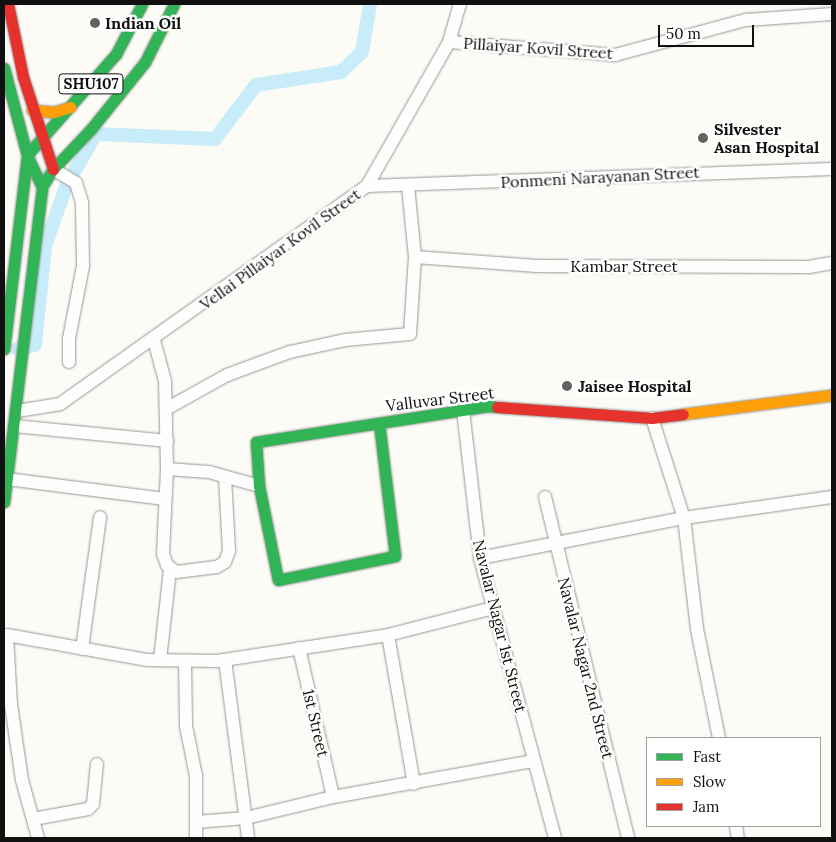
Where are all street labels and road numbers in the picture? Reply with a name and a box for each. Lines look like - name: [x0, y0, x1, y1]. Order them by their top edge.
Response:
- street label: Pillaiyar Kovil Street: [463, 33, 613, 63]
- road number: SHU107: [57, 72, 125, 96]
- street label: Ponmeni Narayanan Street: [500, 162, 700, 192]
- street label: Vellai Pillaiyar Kovil Street: [196, 184, 364, 314]
- street label: Kambar Street: [570, 256, 678, 276]
- street label: Valluvar Street: [385, 383, 495, 415]
- street label: Navalar Nagar 1st Street: [469, 537, 531, 715]
- street label: Navalar Nagar 2nd Street: [554, 575, 618, 761]
- street label: 1st Street: [299, 687, 333, 759]

